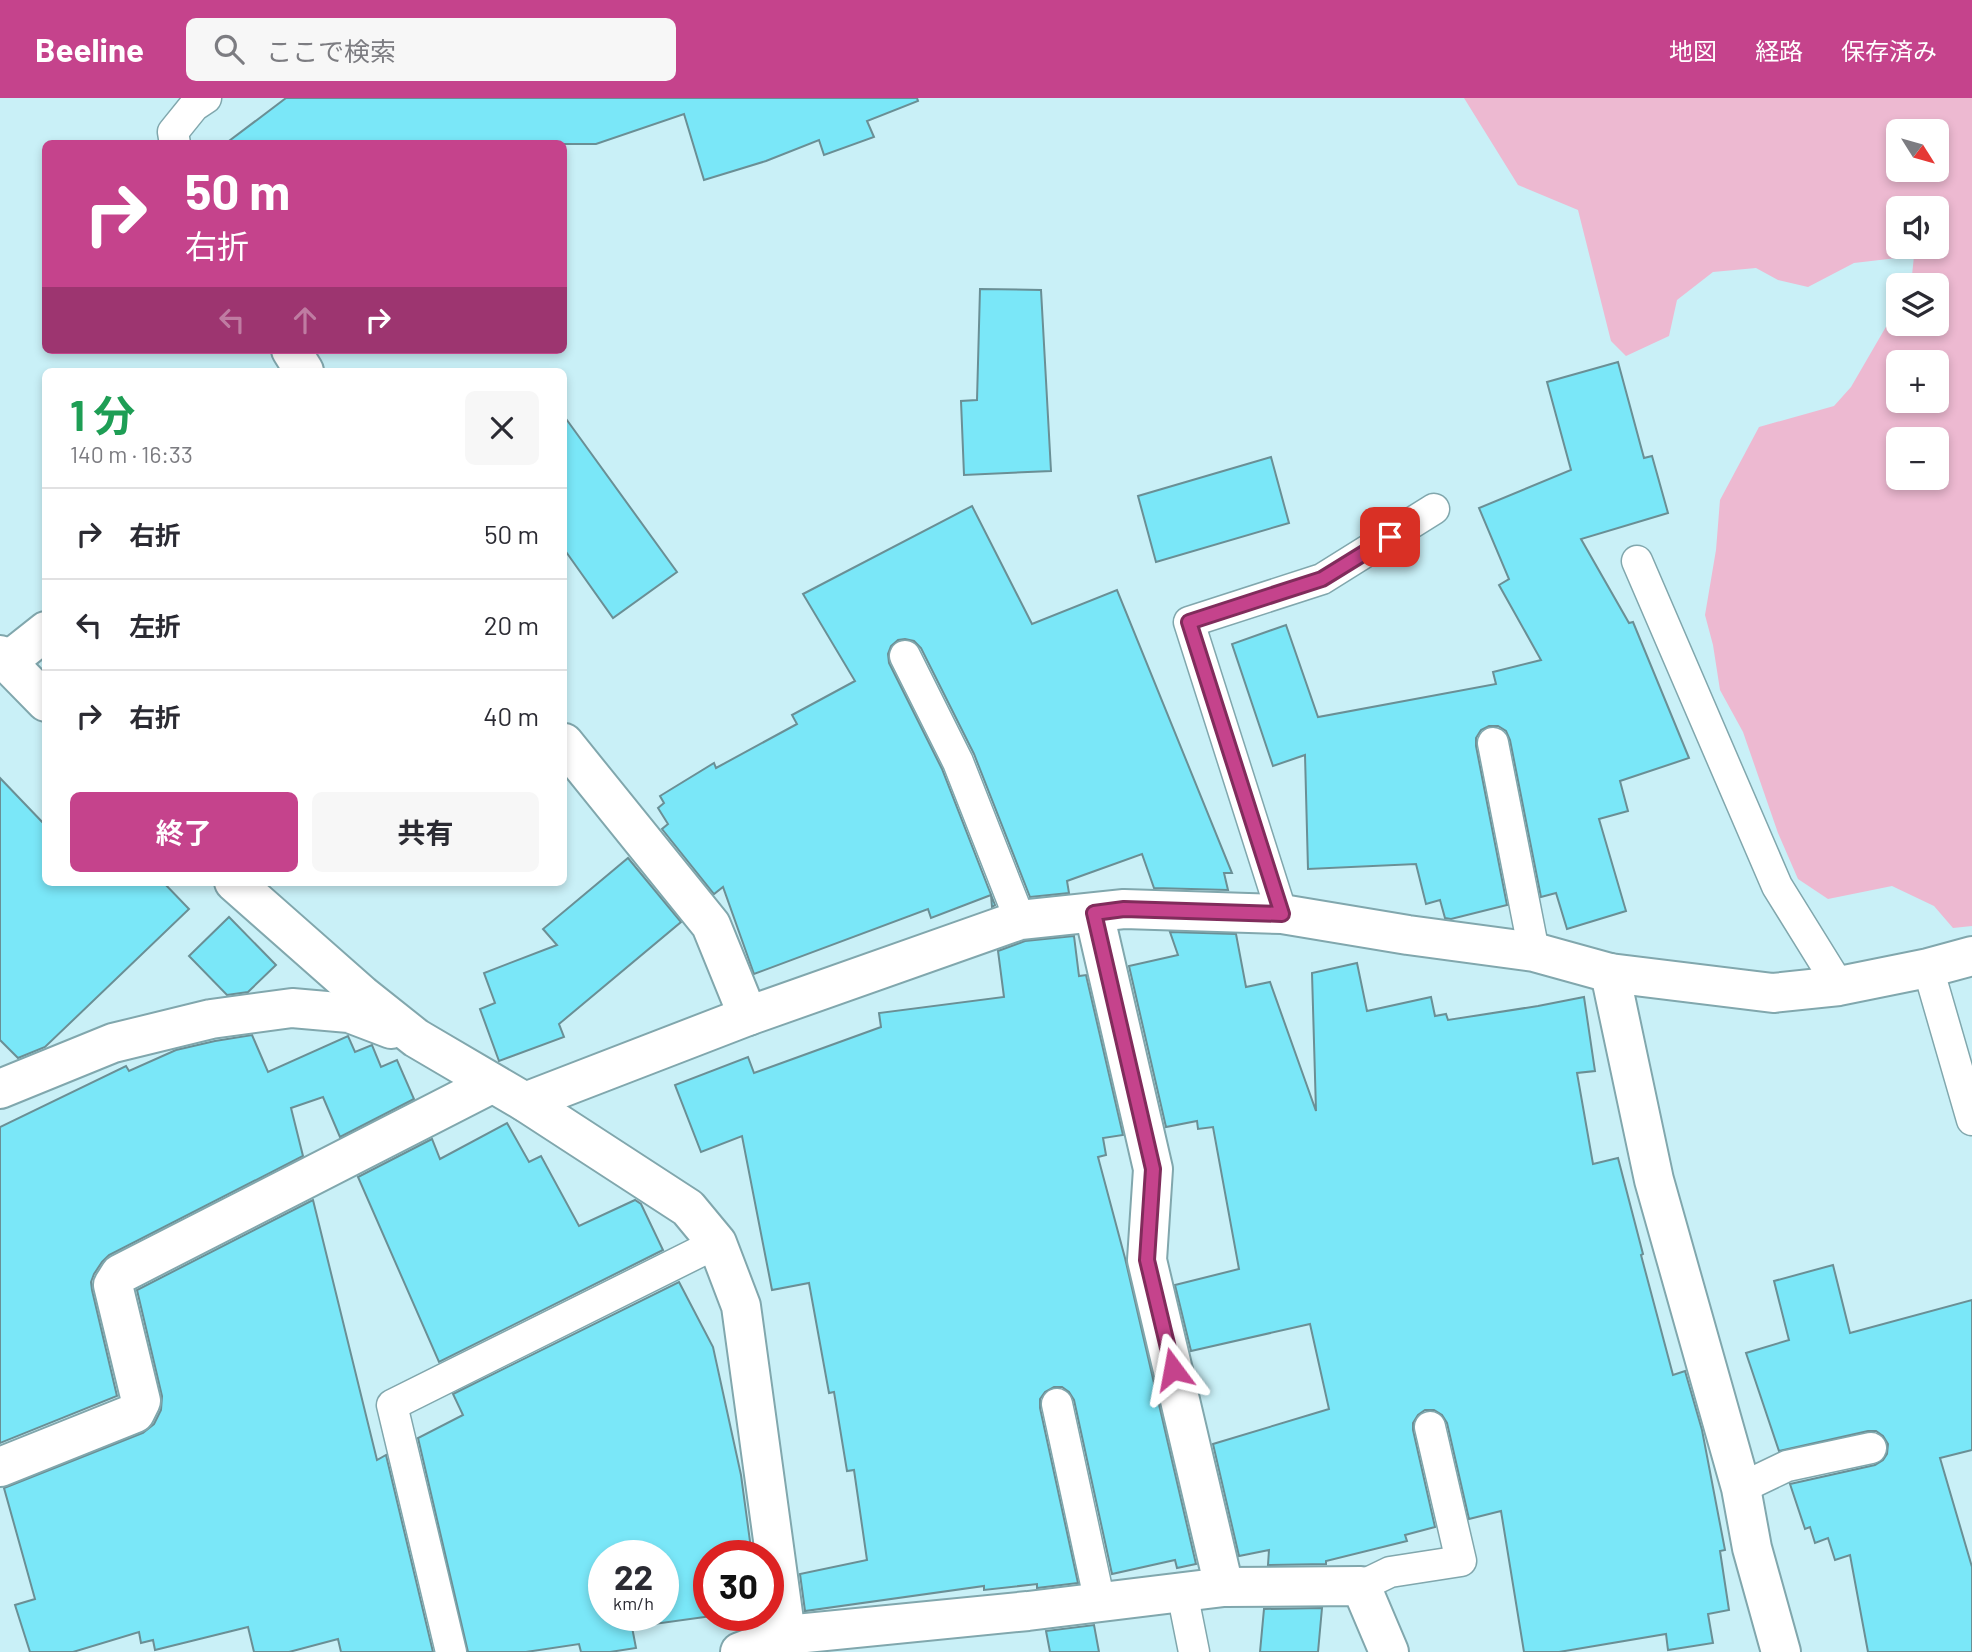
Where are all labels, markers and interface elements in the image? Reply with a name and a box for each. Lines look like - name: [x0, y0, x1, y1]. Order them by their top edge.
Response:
- search box: [186, 18, 676, 81]
- text: Beeline: [35, 29, 144, 69]
- icon: search: [210, 30, 248, 68]
- text: ここで検索: [266, 35, 396, 66]
- text: 地図: [1669, 36, 1717, 65]
- text: 経路: [1755, 36, 1803, 65]
- text: 保存済み: [1841, 36, 1937, 65]
- north arrow: [1886, 119, 1950, 182]
- map controls: [1886, 119, 1949, 490]
- text: 50 m: [185, 161, 290, 220]
- icon: right: [70, 168, 161, 259]
- button: sound: [1886, 196, 1949, 259]
- text: 右折: [185, 226, 249, 264]
- button: layers: [1886, 273, 1949, 336]
- icon: left: [213, 301, 251, 339]
- icon: ahead: [286, 301, 324, 339]
- icon: right: [359, 301, 397, 339]
- button: +: [1886, 350, 1949, 413]
- text: 1 分: [70, 389, 135, 439]
- button: close: [465, 391, 539, 465]
- button: −: [1886, 427, 1949, 490]
- text: 140 m · 16:33: [70, 440, 193, 468]
- pin: [1360, 507, 1420, 567]
- icon: right: [70, 515, 108, 553]
- text: 50 m: [484, 518, 539, 549]
- icon: arrive: [1371, 518, 1409, 556]
- text: 右折: [129, 519, 181, 550]
- icon: left: [70, 606, 108, 644]
- text: 20 m: [484, 609, 539, 640]
- text: 左折: [129, 610, 181, 641]
- icon: right: [70, 697, 108, 735]
- text: 40 m: [483, 700, 539, 731]
- text: 右折: [129, 701, 181, 732]
- button: 終了: [70, 792, 298, 872]
- button: 共有: [312, 792, 539, 872]
- position arrow: [1136, 1332, 1210, 1406]
- speed limit sign: 30: [693, 1540, 784, 1631]
- text: 22: [614, 1555, 653, 1597]
- text: km/h: [613, 1592, 654, 1614]

